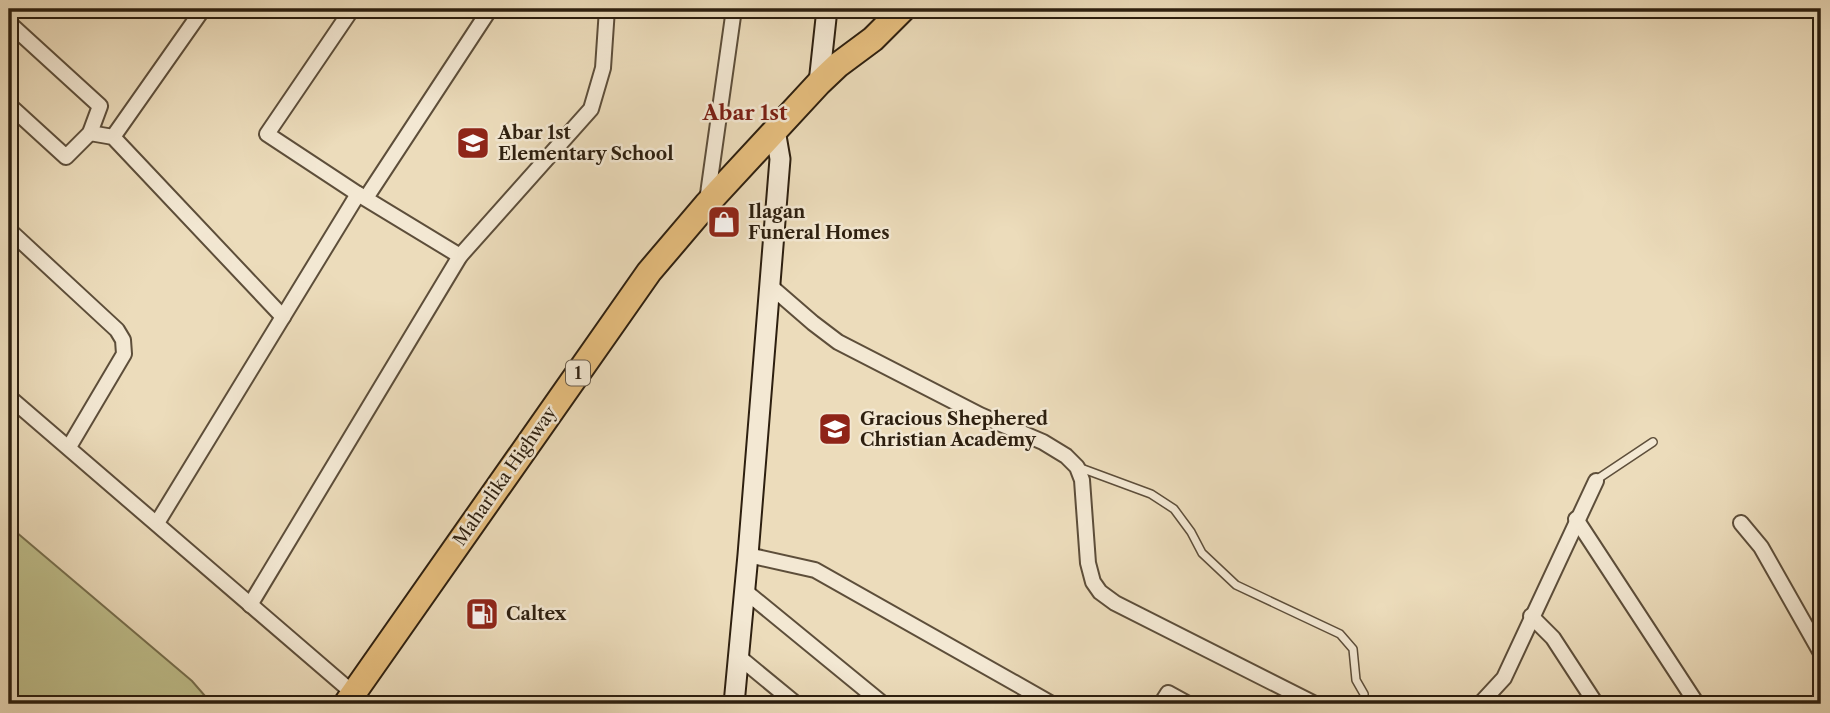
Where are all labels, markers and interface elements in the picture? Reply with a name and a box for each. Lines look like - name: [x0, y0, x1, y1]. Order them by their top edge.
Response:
- district label: Abar 1st: [702, 100, 788, 125]
- place label: Abar 1st Elementary School: [497, 122, 674, 165]
- school or university icon: Abar 1st Elementary School: [454, 124, 492, 162]
- place label: Ilagan Funeral Homes: [748, 201, 890, 244]
- shop icon: Ilagan Funeral Homes: [705, 203, 743, 241]
- road number: 1: [566, 360, 590, 386]
- street label: Maharlika Highway: [449, 401, 562, 550]
- place label: Gracious Shephered Christian Academy: [860, 408, 1048, 451]
- school or university icon: Gracious Shephered Christian Academy: [816, 410, 854, 448]
- fuel station icon: Caltex: [463, 595, 501, 633]
- place label: Caltex: [506, 603, 567, 625]

